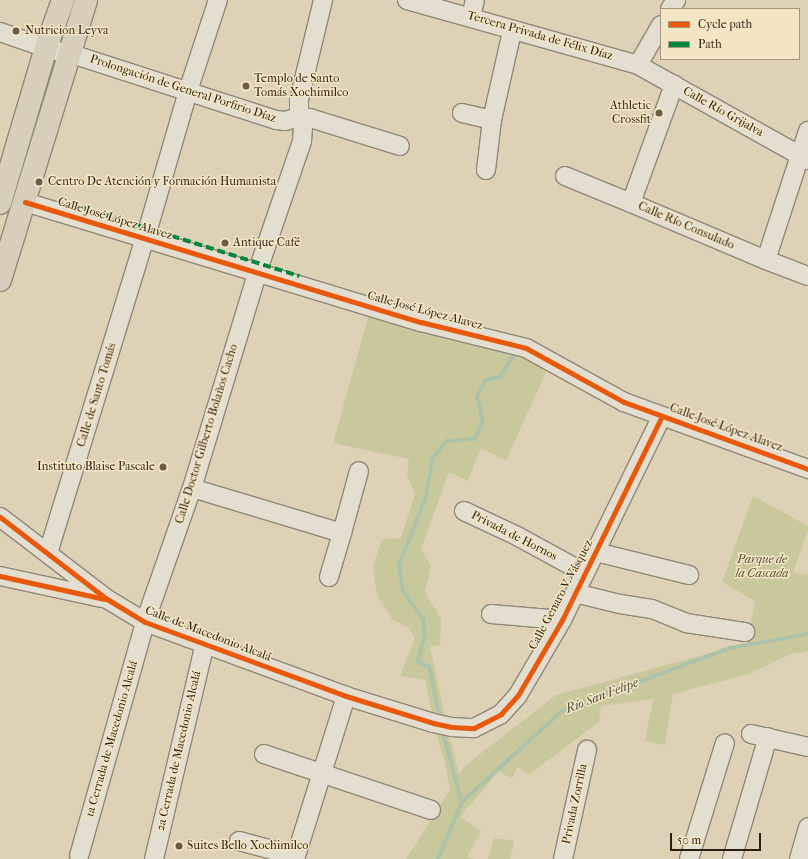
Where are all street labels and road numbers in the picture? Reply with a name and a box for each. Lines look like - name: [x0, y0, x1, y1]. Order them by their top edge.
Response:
- street label: Tercera Privada de Félix Díaz: [465, 8, 615, 64]
- street label: Prolongación de General Porfirio Díaz: [88, 52, 278, 126]
- street label: Calle Río Grijalva: [680, 84, 766, 140]
- street label: Calle José López Alavez: [56, 195, 174, 243]
- street label: Calle Río Consulado: [636, 199, 736, 253]
- street label: Calle José López Alavez: [366, 289, 484, 333]
- street label: Calle de Santo Tomás: [74, 341, 120, 449]
- street label: Calle Doctor Gilberto Bolaños Cacho: [173, 342, 241, 526]
- street label: Calle José López Alavez: [668, 401, 784, 455]
- street label: Privada de Hornos: [469, 508, 559, 564]
- street label: Calle Genaro V. Vásquez: [526, 538, 596, 652]
- street label: Calle de Macedonio Alcalá: [143, 603, 273, 665]
- street label: 1a Cerrada de Macedonio Alcalá: [83, 659, 141, 819]
- street label: 2a Cerrada de Macedonio Alcalá: [154, 670, 204, 832]
- street label: Privada Zorrilla: [559, 762, 591, 846]

